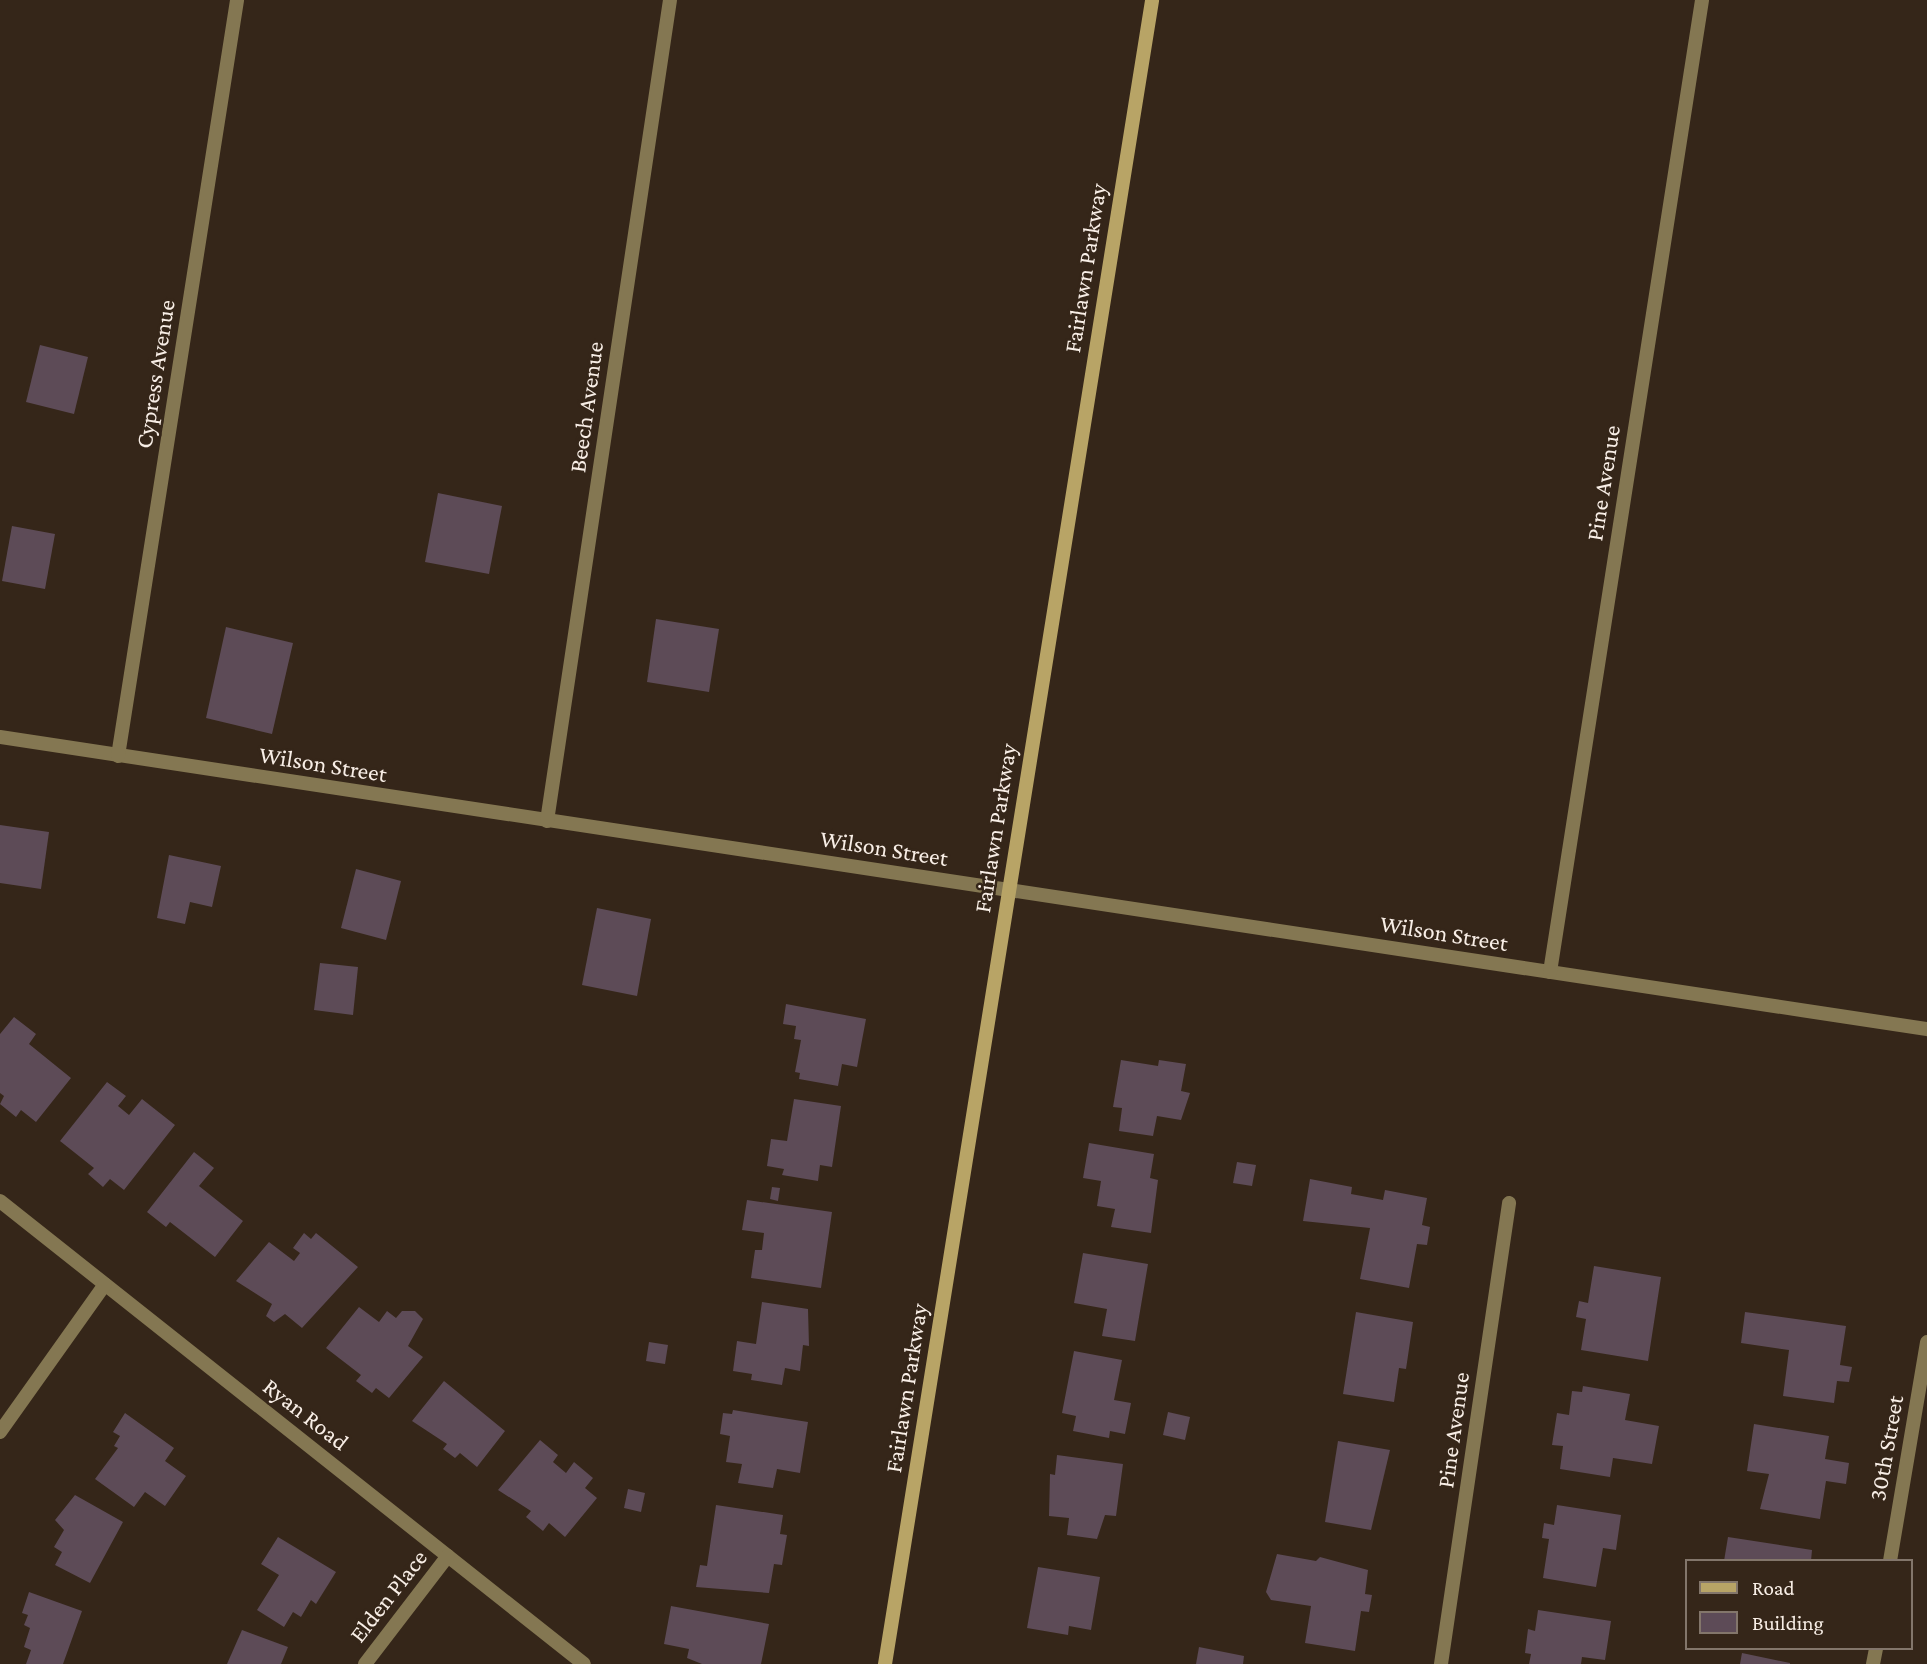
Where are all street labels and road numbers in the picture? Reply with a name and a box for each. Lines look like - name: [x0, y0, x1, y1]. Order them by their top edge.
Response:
- street label: Fairlawn Parkway: [1057, 181, 1113, 355]
- street label: Cypress Avenue: [129, 298, 181, 450]
- street label: Beech Avenue: [563, 340, 609, 474]
- street label: Pine Avenue: [1580, 423, 1626, 543]
- street label: Wilson Street: [257, 740, 389, 788]
- street label: Fairlawn Parkway: [967, 741, 1023, 915]
- street label: Wilson Street: [818, 824, 950, 872]
- street label: Wilson Street: [1378, 909, 1510, 957]
- street label: Fairlawn Parkway: [878, 1301, 934, 1475]
- street label: Pine Avenue: [1431, 1370, 1475, 1490]
- street label: Ryan Road: [257, 1372, 355, 1456]
- street label: 30th Street: [1863, 1393, 1909, 1503]
- street label: Elden Place: [343, 1544, 433, 1648]

